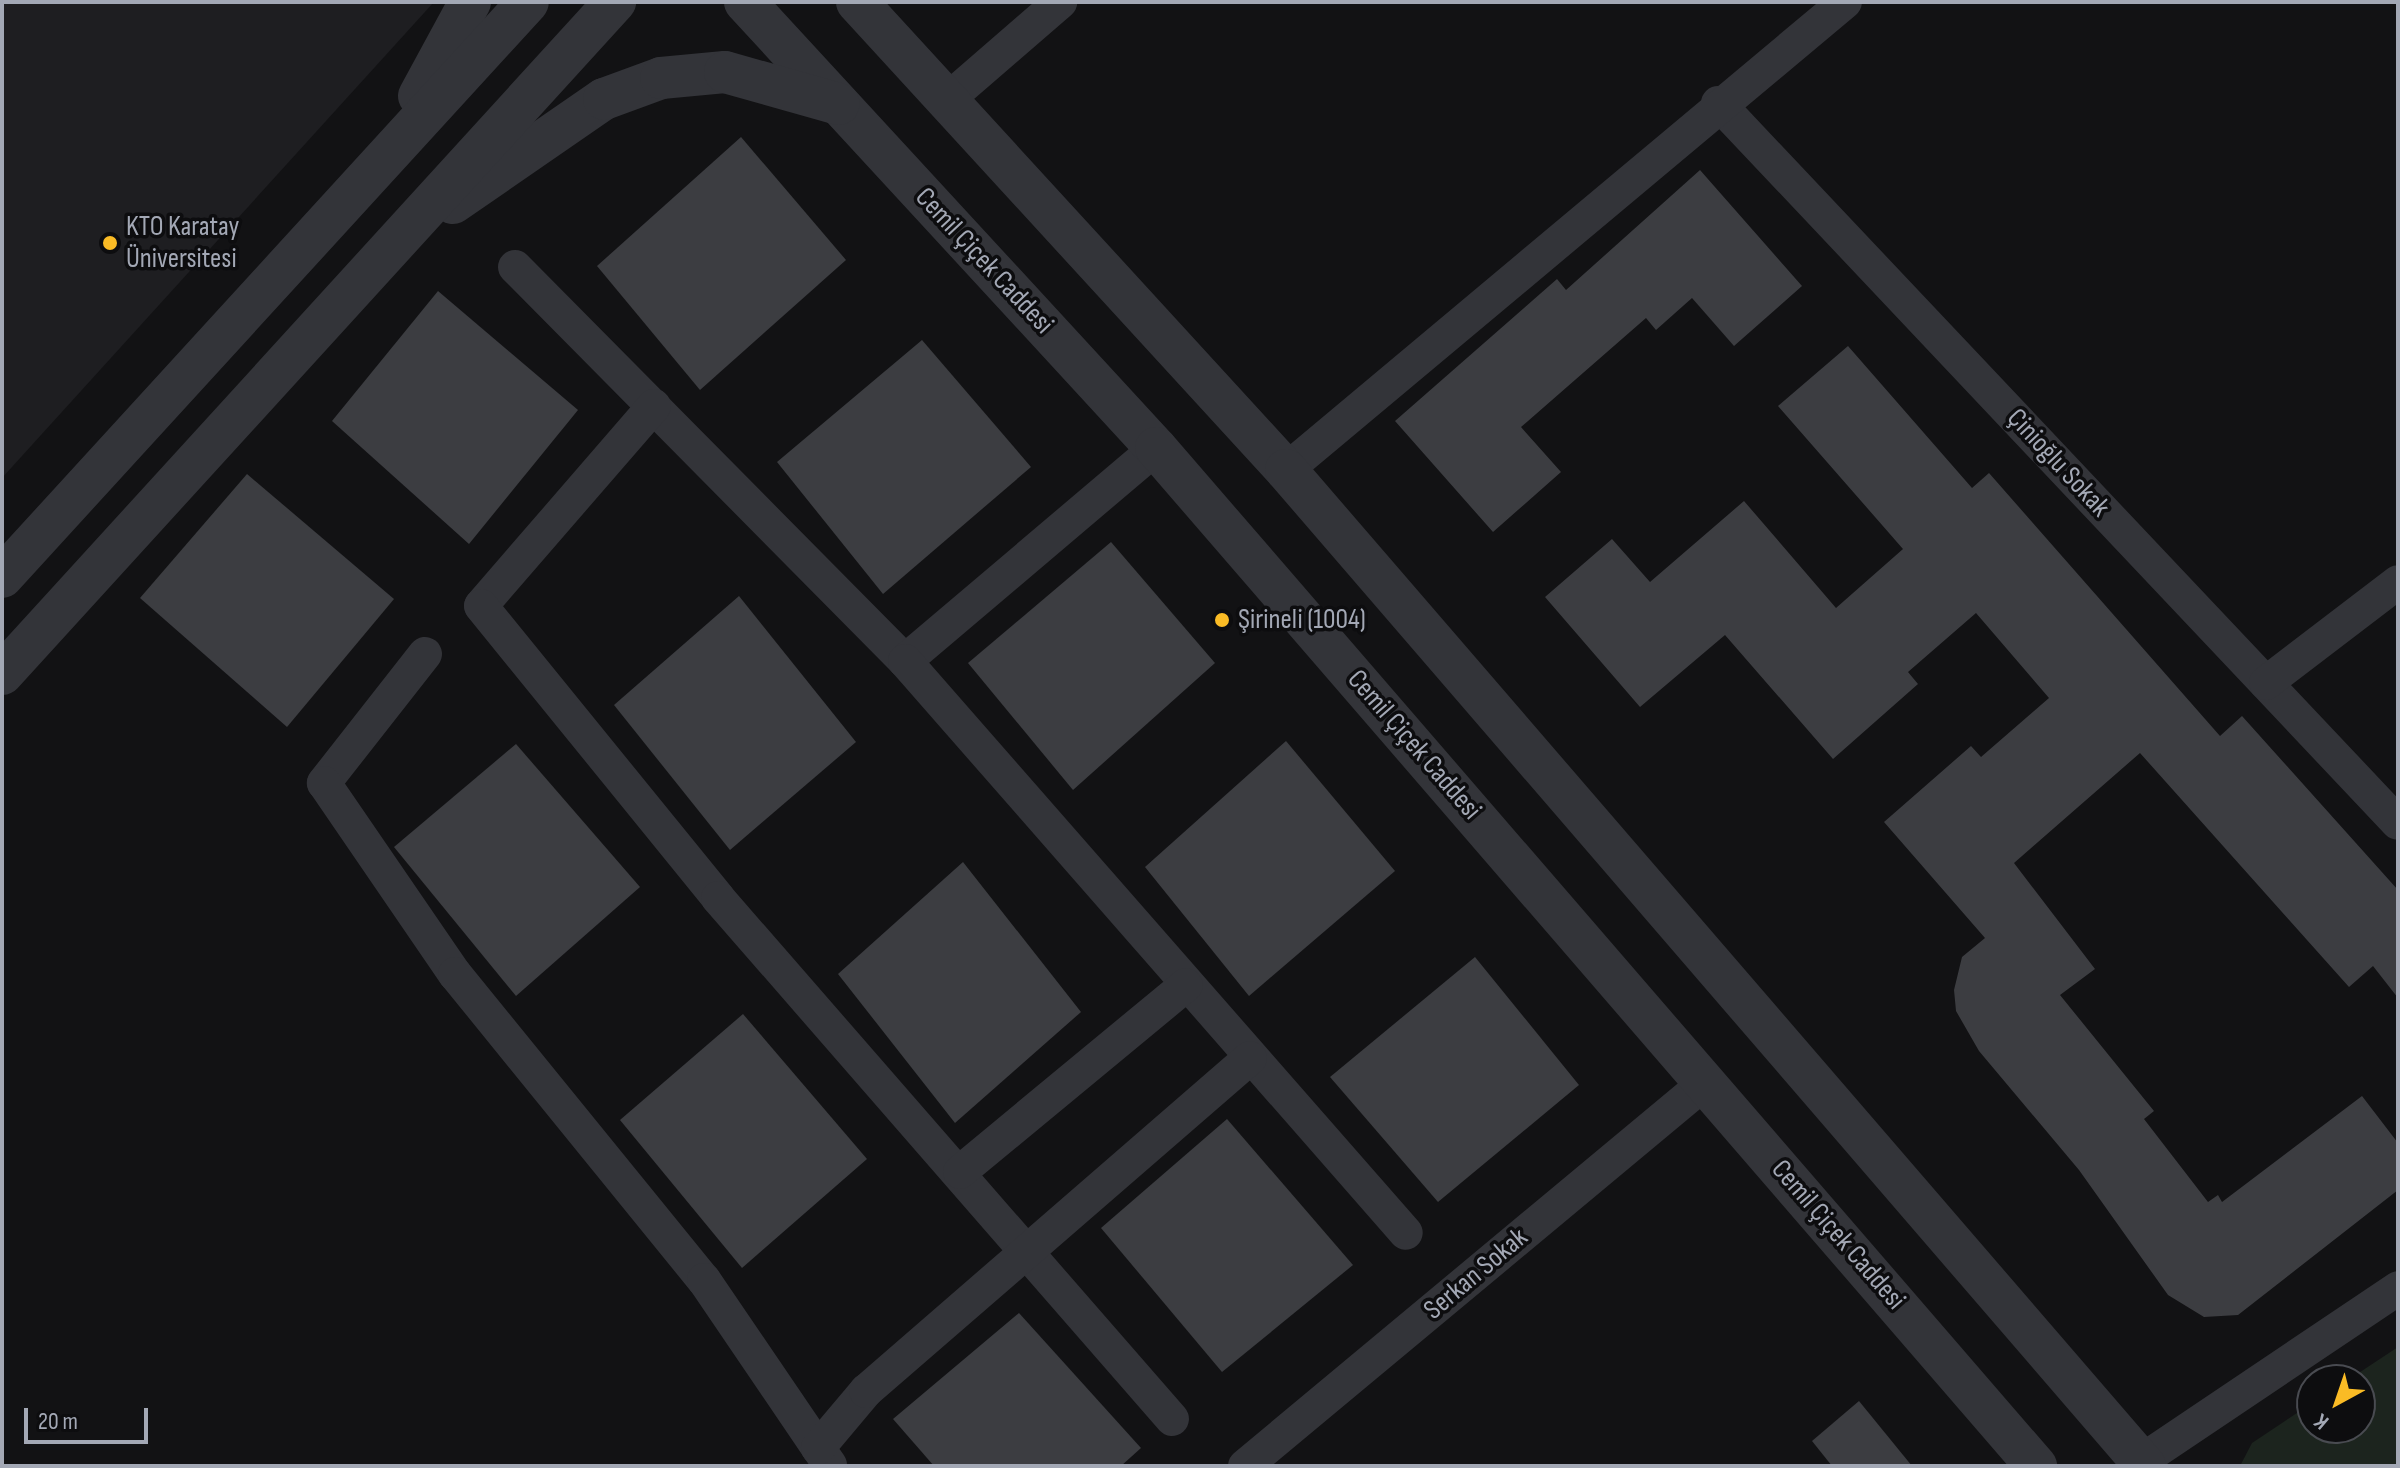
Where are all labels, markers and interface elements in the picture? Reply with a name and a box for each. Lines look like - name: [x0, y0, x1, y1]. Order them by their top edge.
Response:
- street label: Cemil Çiçek Caddesi: [908, 181, 1060, 341]
- place label: KTO Karatay Üniversitesi: [126, 210, 239, 276]
- marker: KTO Karatay Üniversitesi: [101, 234, 119, 252]
- street label: Çinioğlu Sokak: [1999, 402, 2117, 524]
- place label: Şirineli (1004): [1238, 603, 1366, 637]
- marker: Şirineli (1004): [1213, 611, 1231, 629]
- street label: Cemil Çiçek Caddesi: [1340, 663, 1488, 827]
- street label: Cemil Çiçek Caddesi: [1764, 1153, 1912, 1317]
- street label: Serkan Sokak: [1417, 1221, 1535, 1327]
- north arrow: [2296, 1364, 2376, 1444]
- scale bar: [28, 1392, 152, 1442]
- text: 20 m: [38, 1407, 78, 1436]
- text: K: [2309, 1407, 2334, 1435]

